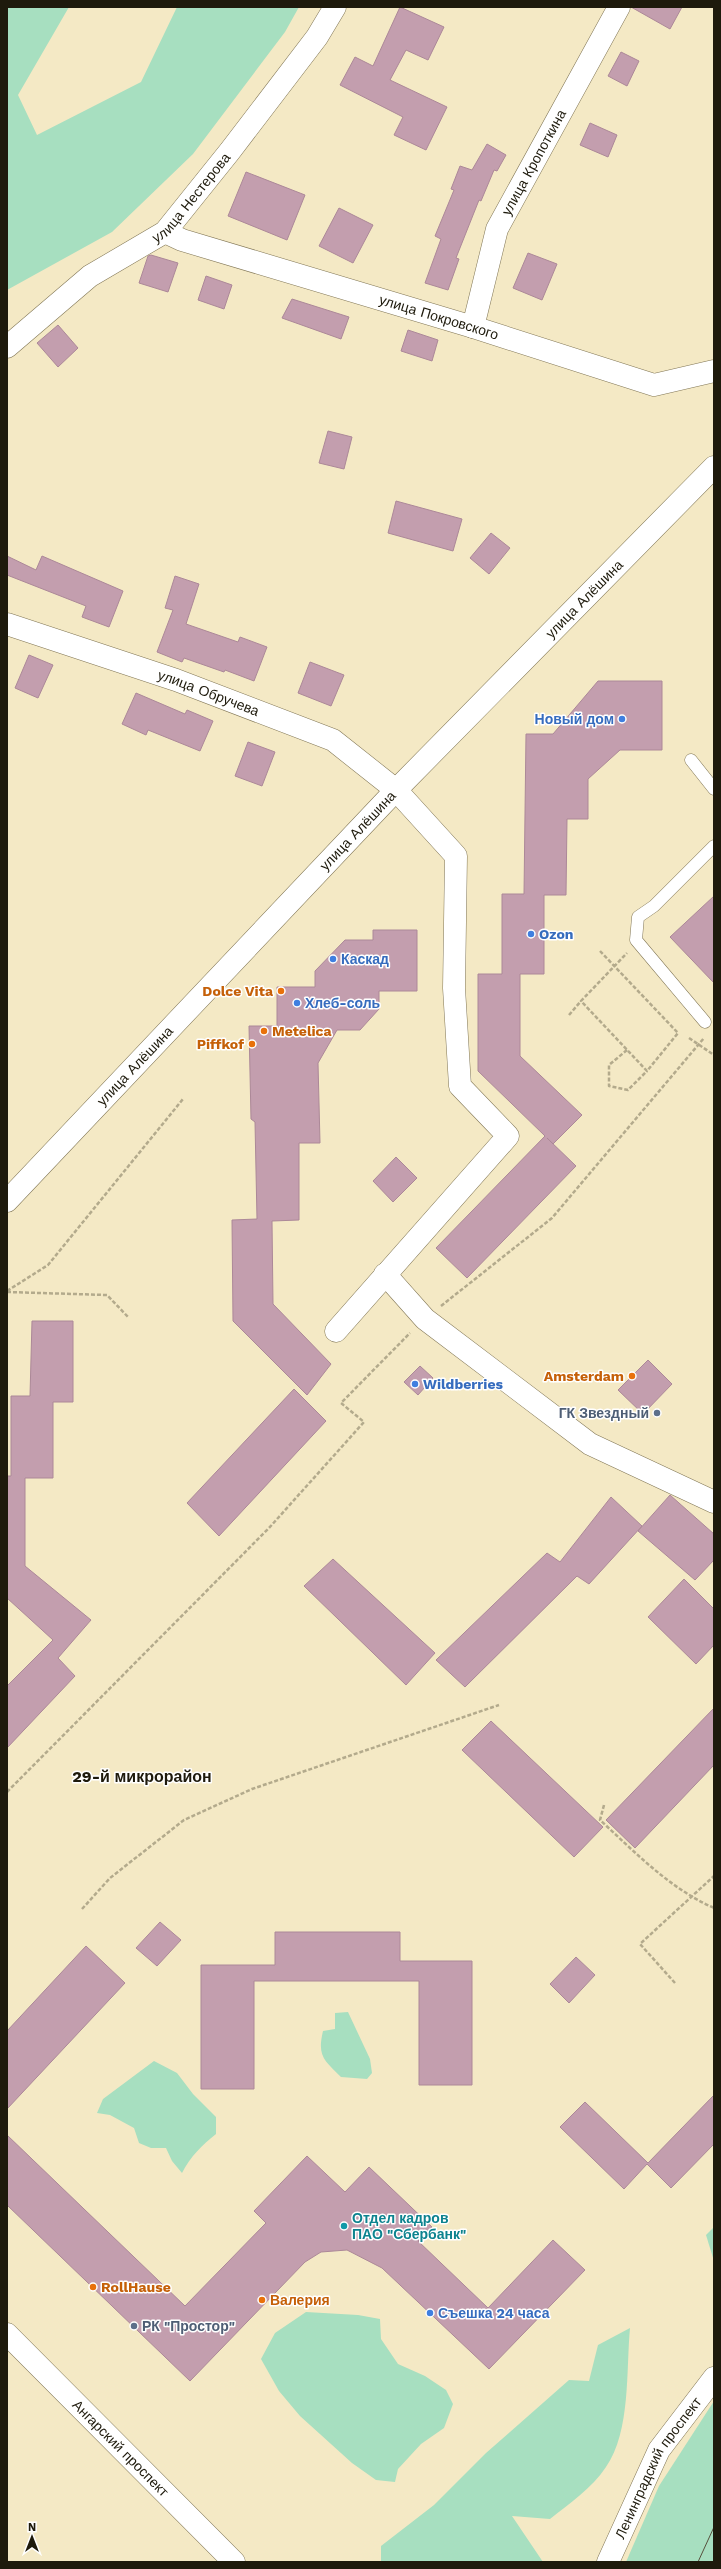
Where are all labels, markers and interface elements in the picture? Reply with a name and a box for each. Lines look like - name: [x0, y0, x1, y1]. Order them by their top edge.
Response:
- street label: улица Кропоткина: [498, 107, 569, 218]
- street label: улица Нестерова: [149, 149, 234, 246]
- street label: улица Покровского: [377, 291, 501, 343]
- street label: улица Алёшина: [542, 556, 626, 641]
- street label: улица Обручева: [156, 667, 262, 719]
- place label: Новый дом: [535, 711, 614, 727]
- marker: Новый дом: [617, 714, 627, 724]
- street label: улица Алёшина: [316, 787, 399, 874]
- place label: Ozon: [539, 926, 574, 942]
- marker: Ozon: [526, 929, 536, 939]
- place label: Каскад: [341, 951, 389, 967]
- marker: Каскад: [328, 954, 338, 964]
- place label: Dolce Vita: [202, 983, 274, 999]
- marker: Dolce Vita: [276, 986, 286, 996]
- place label: Хлеб-соль: [305, 995, 381, 1011]
- marker: Хлеб-соль: [292, 998, 302, 1008]
- street label: улица Алёшина: [94, 1023, 176, 1109]
- place label: Metelica: [272, 1023, 333, 1039]
- marker: Metelica: [259, 1026, 269, 1036]
- place label: Piffkof: [197, 1036, 244, 1052]
- marker: Piffkof: [247, 1039, 257, 1049]
- place label: Amsterdam: [544, 1368, 624, 1384]
- marker: Amsterdam: [627, 1371, 637, 1381]
- place label: Wildberries: [423, 1376, 503, 1392]
- marker: Wildberries: [410, 1379, 420, 1389]
- place label: ГК Звездный: [559, 1405, 649, 1421]
- marker: ГК Звездный: [652, 1408, 662, 1418]
- district label: 29-й микрорайон: [72, 1767, 212, 1786]
- place label: Отдел кадров ПАО "Сбербанк": [352, 2210, 466, 2242]
- marker: Отдел кадров ПАО "Сбербанк": [339, 2221, 349, 2231]
- place label: RollHause: [101, 2279, 171, 2295]
- marker: RollHause: [88, 2282, 98, 2292]
- place label: Валерия: [270, 2292, 330, 2308]
- marker: Валерия: [257, 2295, 267, 2305]
- place label: Съешка 24 часа: [438, 2305, 550, 2321]
- marker: Съешка 24 часа: [425, 2308, 435, 2318]
- place label: РК "Простор": [142, 2318, 235, 2334]
- marker: РК "Простор": [129, 2321, 139, 2331]
- street label: Ленинградский проспект: [612, 2393, 705, 2541]
- street label: Ангарский проспект: [69, 2397, 172, 2500]
- north arrow: [12, 2517, 52, 2557]
- text: N: [28, 2521, 36, 2534]

